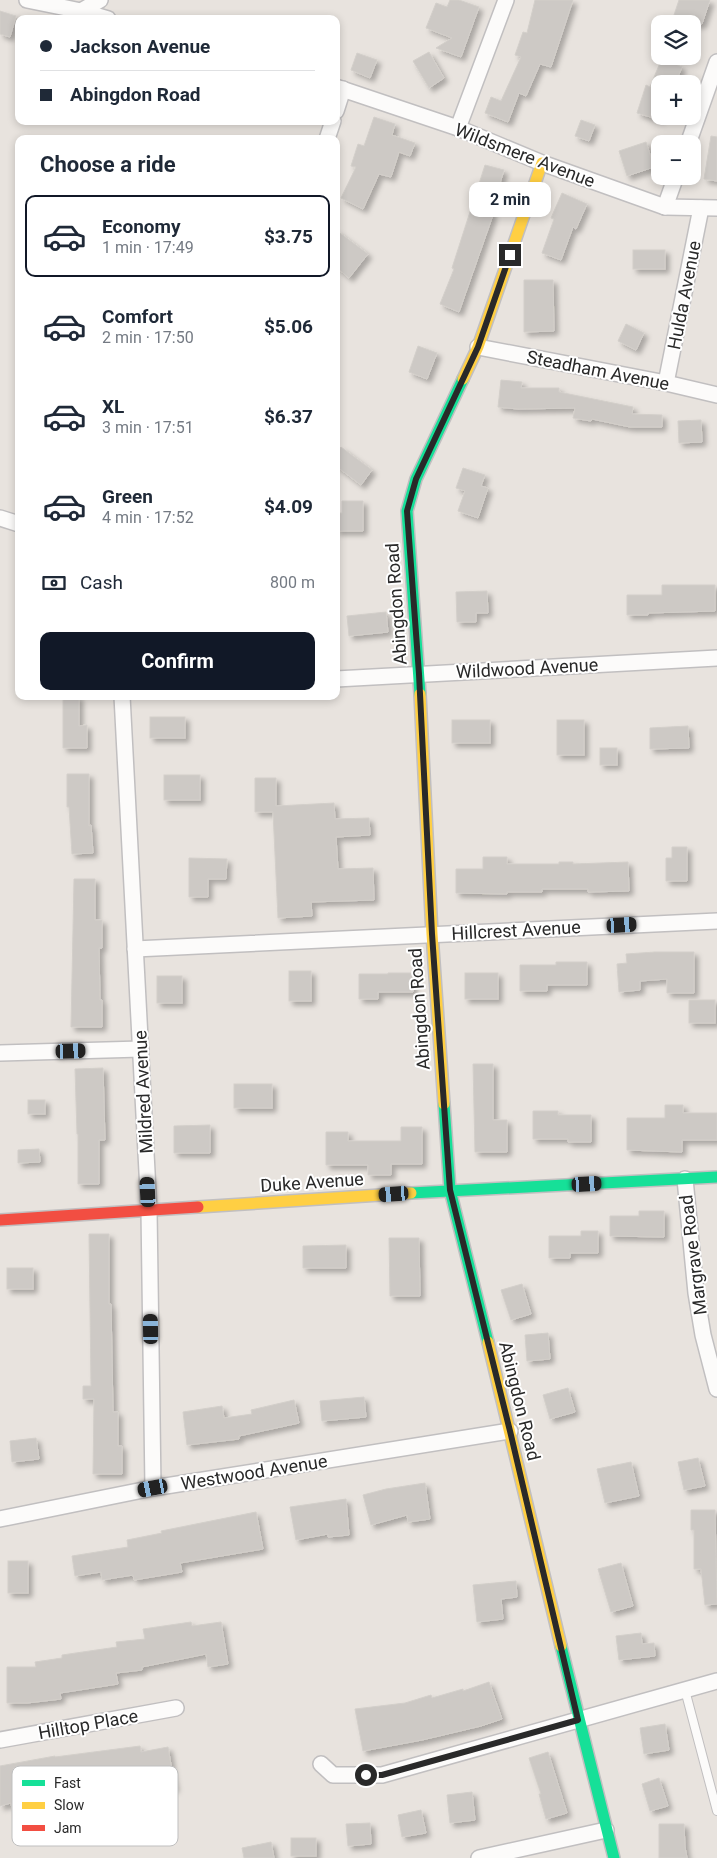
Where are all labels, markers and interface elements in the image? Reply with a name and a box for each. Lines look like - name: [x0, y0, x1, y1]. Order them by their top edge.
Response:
- map controls: [651, 15, 701, 185]
- button: layers: [651, 15, 701, 65]
- text: Jackson Avenue: [70, 35, 210, 58]
- button: +: [651, 75, 701, 125]
- text: Abingdon Road: [70, 83, 201, 106]
- street label: Wildsmere Avenue: [452, 119, 598, 191]
- button: −: [651, 135, 701, 185]
- text: Choose a ride: [40, 152, 176, 177]
- callout: 2 min: [469, 182, 551, 218]
- text: 2 min: [490, 190, 530, 209]
- icon: car: [42, 214, 87, 259]
- text: Economy: [102, 215, 181, 238]
- text: $3.75: [264, 225, 313, 248]
- text: 1 min · 17:49: [102, 238, 194, 257]
- street label: Hulda Avenue: [663, 239, 705, 351]
- route end: [499, 244, 521, 266]
- icon: car: [42, 304, 87, 349]
- text: Comfort: [102, 305, 173, 328]
- text: $5.06: [264, 315, 313, 338]
- text: 2 min · 17:50: [102, 328, 194, 347]
- street label: Steadham Avenue: [525, 346, 671, 394]
- icon: car: [42, 394, 87, 439]
- text: XL: [102, 395, 124, 418]
- text: $6.37: [264, 405, 313, 428]
- text: 3 min · 17:51: [102, 418, 194, 437]
- icon: car: [42, 484, 87, 529]
- text: Green: [102, 485, 153, 508]
- text: $4.09: [264, 495, 313, 518]
- text: 4 min · 17:52: [102, 508, 194, 527]
- street label: Abingdon Road: [381, 542, 411, 666]
- icon: cash: [40, 569, 68, 597]
- text: Cash: [80, 571, 123, 594]
- text: 800 m: [270, 573, 315, 592]
- button: Confirm: [40, 632, 315, 690]
- street label: Wildwood Avenue: [455, 654, 599, 682]
- street label: Hillcrest Avenue: [451, 916, 581, 944]
- car: [606, 917, 637, 933]
- street label: Abingdon Road: [404, 947, 434, 1071]
- street label: Mildred Avenue: [129, 1030, 157, 1154]
- car: [55, 1043, 86, 1059]
- street label: Duke Avenue: [260, 1168, 364, 1196]
- car: [571, 1176, 602, 1192]
- car: [139, 1177, 156, 1207]
- car: [378, 1185, 409, 1203]
- street label: Margrave Road: [675, 1194, 711, 1316]
- car: [143, 1314, 158, 1344]
- street label: Abingdon Road: [495, 1339, 545, 1463]
- street label: Westwood Avenue: [179, 1450, 329, 1494]
- car: [136, 1478, 169, 1498]
- street label: Hilltop Place: [36, 1705, 140, 1743]
- route start: [355, 1764, 377, 1786]
- legend: [12, 1766, 178, 1846]
- text: Fast: [54, 1775, 81, 1791]
- text: Slow: [54, 1797, 85, 1813]
- text: Jam: [54, 1820, 82, 1836]

